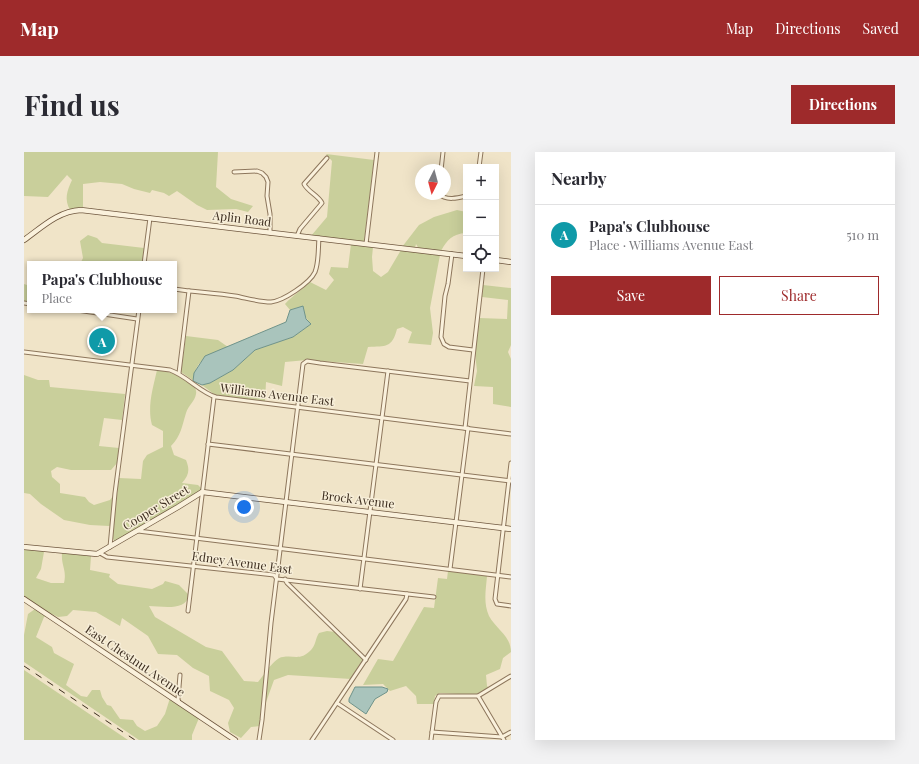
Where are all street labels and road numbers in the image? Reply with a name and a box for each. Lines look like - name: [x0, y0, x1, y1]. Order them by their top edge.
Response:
- street label: Aplin Road: [211, 206, 272, 230]
- street label: Williams Avenue East: [218, 379, 336, 409]
- street label: Cooper Street: [119, 481, 192, 533]
- street label: Brock Avenue: [321, 487, 396, 511]
- street label: Edney Avenue East: [191, 547, 294, 577]
- street label: East Chestnut Avenue: [83, 621, 189, 700]

